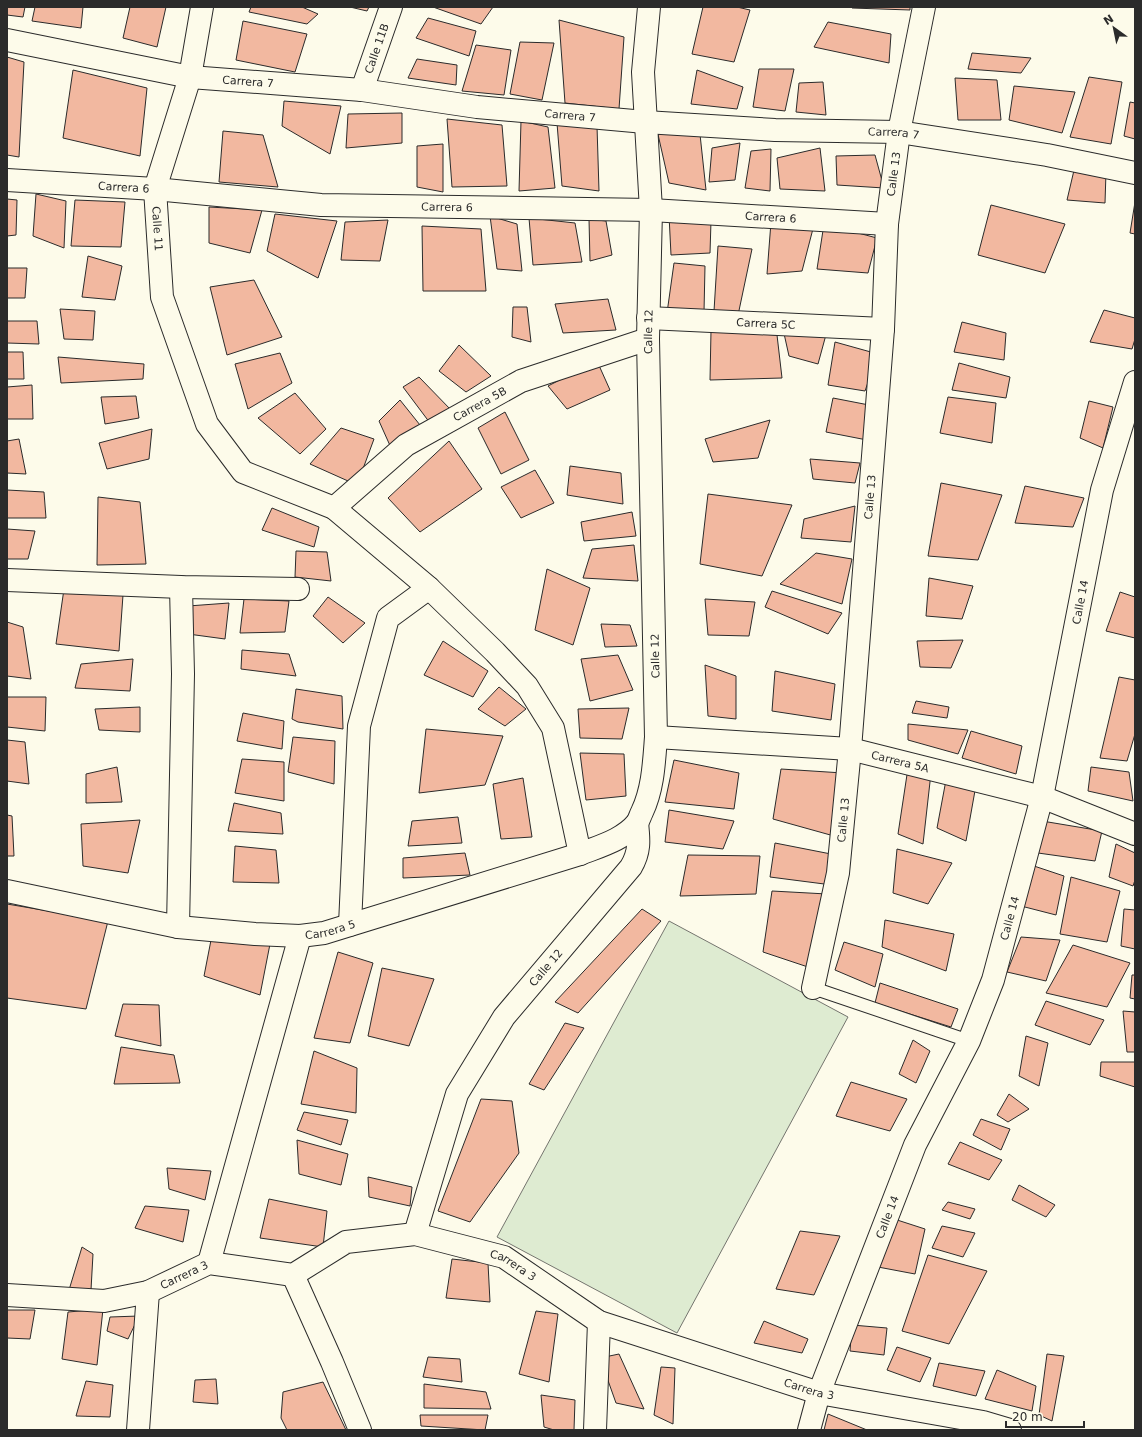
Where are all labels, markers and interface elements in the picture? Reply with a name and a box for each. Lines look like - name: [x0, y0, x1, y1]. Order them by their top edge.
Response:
- north arrow: [1094, 8, 1134, 48]
- text: N: [1101, 12, 1116, 28]
- street label: Calle 11B: [362, 22, 392, 76]
- street label: Carrera 7: [222, 73, 274, 90]
- street label: Carrera 7: [544, 107, 596, 125]
- street label: Carrera 7: [868, 125, 920, 142]
- street label: Calle 13: [885, 151, 903, 197]
- street label: Carrera 6: [98, 180, 150, 196]
- street label: Carrera 6: [421, 201, 473, 214]
- street label: Calle 11: [149, 206, 165, 251]
- street label: Carrera 6: [745, 210, 797, 226]
- street label: Calle 12: [642, 309, 656, 354]
- street label: Carrera 5C: [736, 316, 796, 332]
- street label: Carrera 5B: [451, 384, 509, 424]
- street label: Calle 13: [862, 474, 879, 520]
- street label: Calle 14: [1070, 579, 1091, 625]
- street label: Calle 12: [649, 633, 662, 678]
- street label: Carrera 5A: [870, 749, 931, 776]
- street label: Calle 13: [835, 797, 852, 843]
- street label: Calle 14: [998, 895, 1022, 942]
- street label: Carrera 5: [304, 918, 357, 942]
- street label: Calle 12: [527, 947, 566, 989]
- street label: Calle 14: [873, 1194, 902, 1240]
- street label: Carrera 3: [489, 1248, 538, 1284]
- street label: Carrera 3: [158, 1258, 210, 1292]
- street label: Carrera 3: [782, 1376, 835, 1403]
- scale bar: [1006, 1403, 1084, 1429]
- text: 20 m: [1012, 1410, 1043, 1424]

